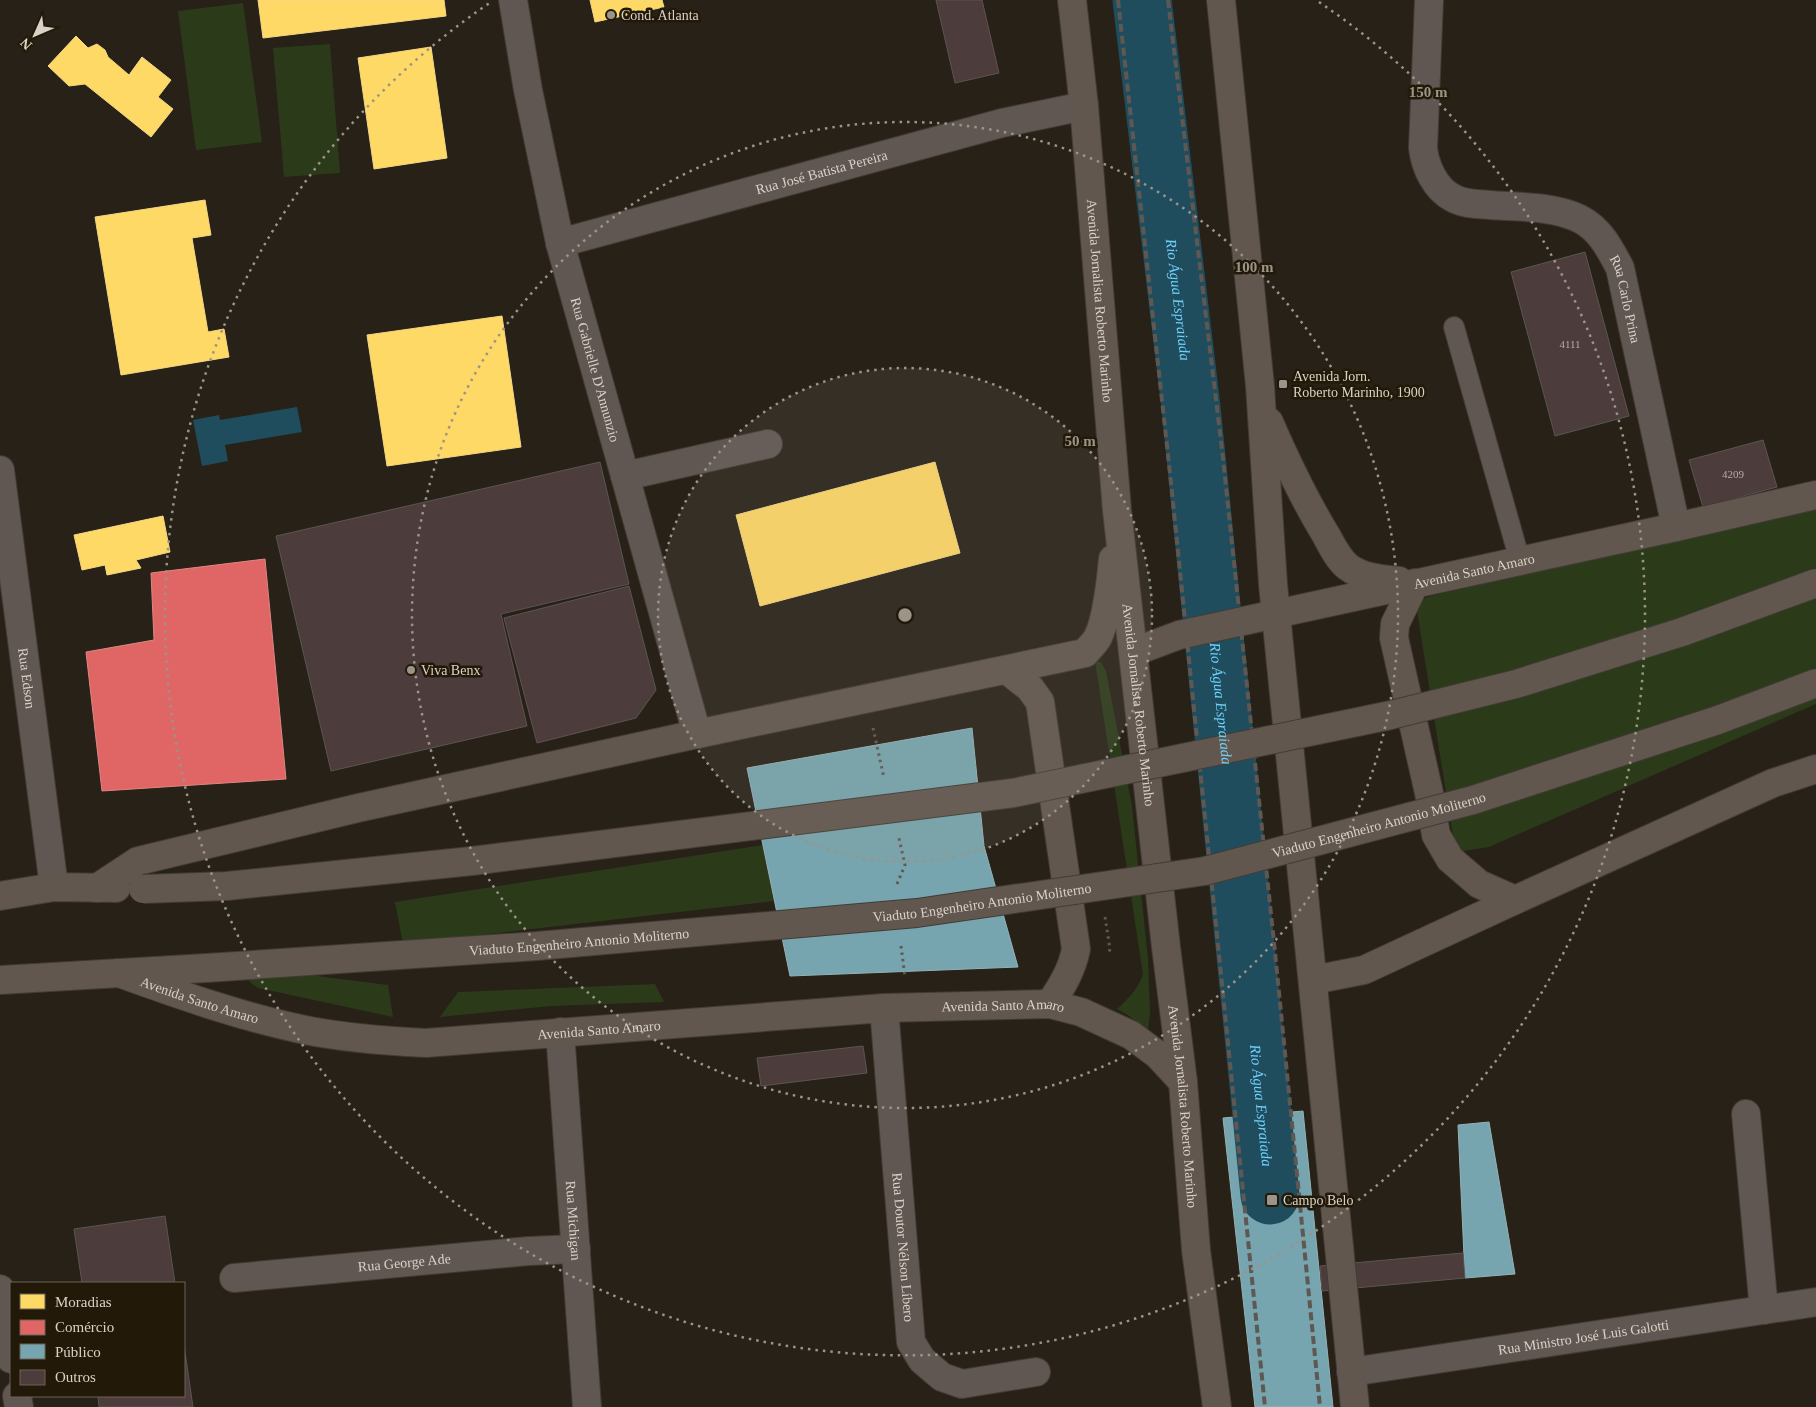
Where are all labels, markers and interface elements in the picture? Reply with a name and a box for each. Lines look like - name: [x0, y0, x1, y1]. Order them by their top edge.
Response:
- place label: Cond. Atlanta: [621, 8, 700, 23]
- marker: Cond. Atlanta: [605, 9, 617, 21]
- north arrow: [10, 10, 60, 60]
- text: N: [17, 35, 35, 53]
- text: 150 m: [1409, 84, 1448, 100]
- street label: Rua José Batista Pereira: [754, 147, 890, 197]
- street label: Avenida Jornalista Roberto Marinho: [1084, 198, 1116, 403]
- water label: Rio Água Espraiada: [1163, 237, 1193, 362]
- street label: Rua Carlo Prina: [1607, 252, 1644, 345]
- text: 100 m: [1235, 259, 1274, 275]
- street label: Rua Gabrielle D'Annunzio: [568, 296, 623, 444]
- house number: 4111: [1559, 338, 1581, 350]
- place label: Avenida Jorn. Roberto Marinho, 1900: [1293, 369, 1425, 400]
- marker: Avenida Jorn. Roberto Marinho, 1900: [1277, 378, 1289, 390]
- text: 50 m: [1064, 433, 1096, 449]
- house number: 4209: [1722, 468, 1745, 480]
- street label: Avenida Santo Amaro: [1412, 550, 1536, 591]
- street label: Avenida Jornalista Roberto Marinho: [1120, 603, 1158, 807]
- centre of rings: [896, 606, 914, 624]
- water label: Rio Água Espraiada: [1207, 641, 1235, 765]
- street label: Rua Edson: [16, 647, 38, 710]
- place label: Viva Benx: [421, 663, 480, 678]
- marker: Viva Benx: [405, 664, 417, 676]
- street label: Viaduto Engenheiro Antonio Moliterno: [1270, 789, 1487, 860]
- street label: Viaduto Engenheiro Antonio Moliterno: [872, 880, 1092, 924]
- street label: Viaduto Engenheiro Antonio Moliterno: [469, 925, 690, 958]
- street label: Avenida Santo Amaro: [138, 974, 260, 1026]
- street label: Avenida Santo Amaro: [941, 996, 1066, 1015]
- street label: Avenida Jornalista Roberto Marinho: [1166, 1004, 1200, 1208]
- street label: Avenida Santo Amaro: [537, 1018, 661, 1042]
- water label: Rio Água Espraiada: [1247, 1043, 1275, 1167]
- street label: Rua Doutor Nélson Líbero: [890, 1172, 917, 1322]
- street label: Rua Michigan: [563, 1180, 584, 1261]
- marker: Campo Belo: [1265, 1193, 1279, 1207]
- place label: Campo Belo: [1283, 1193, 1353, 1208]
- street label: Rua George Ade: [357, 1251, 451, 1274]
- legend: [10, 1282, 185, 1397]
- text: Moradias: [55, 1294, 112, 1310]
- street label: Rua Ministro José Luis Galotti: [1497, 1317, 1670, 1357]
- text: Comércio: [55, 1319, 114, 1335]
- text: Público: [55, 1344, 101, 1360]
- text: Outros: [55, 1369, 96, 1385]

